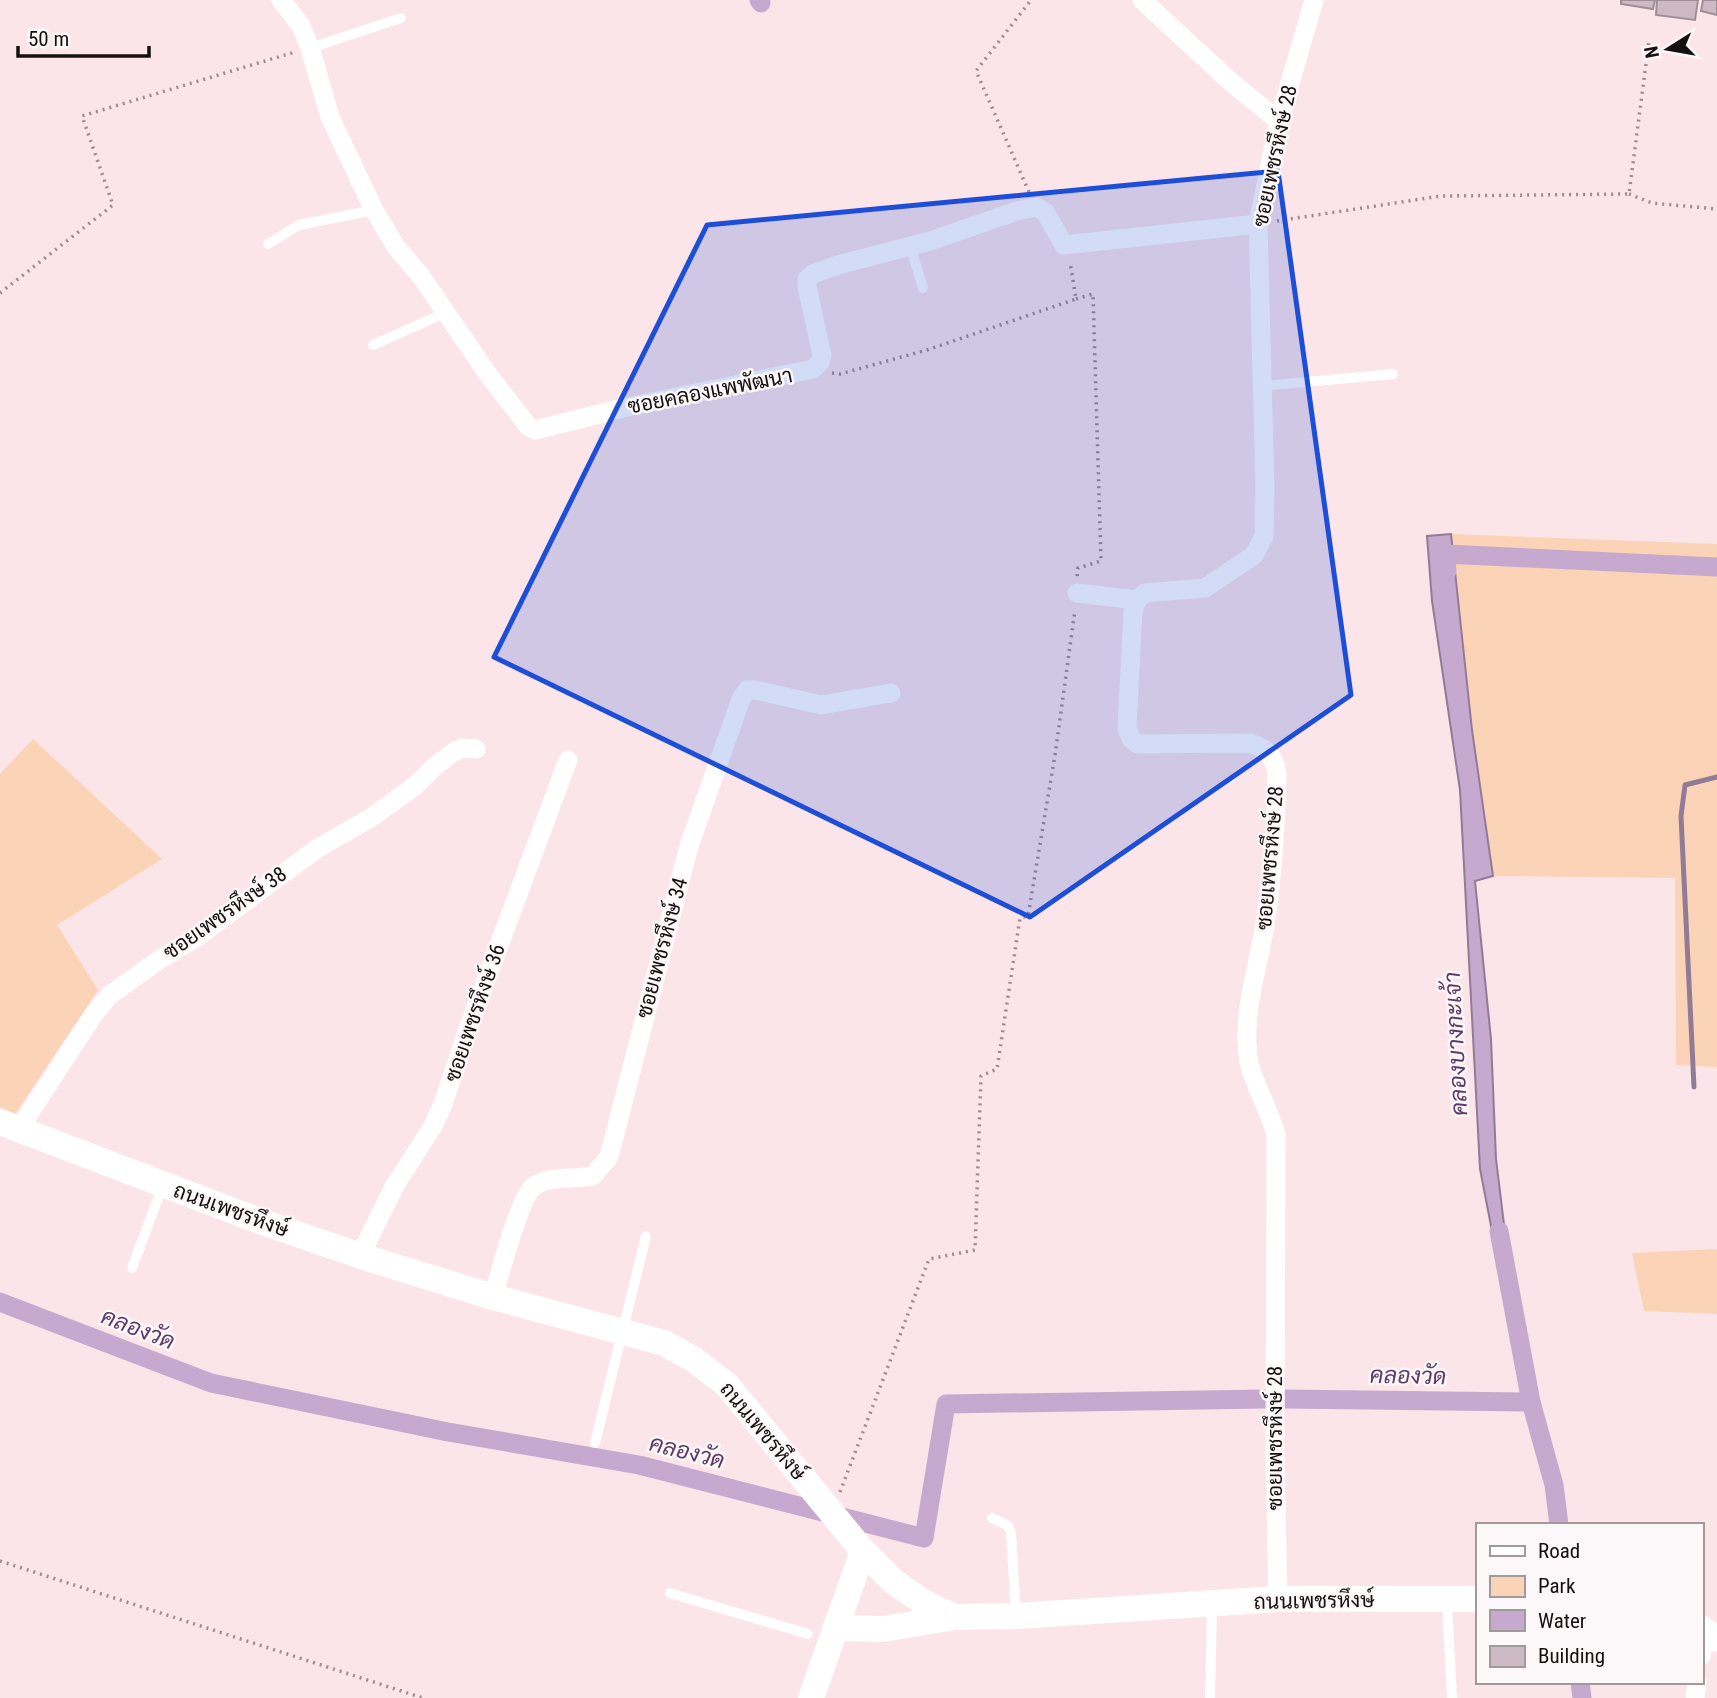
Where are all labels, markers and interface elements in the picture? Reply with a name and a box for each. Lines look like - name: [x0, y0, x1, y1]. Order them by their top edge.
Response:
- scale bar: [18, 14, 149, 58]
- north arrow: [1633, 14, 1703, 84]
- text: 50 m: [28, 27, 69, 51]
- text: N: [1639, 44, 1664, 60]
- street label: ซอยเพชรหึงษ์ 28: [1246, 82, 1302, 229]
- street label: ซอยคลองแพพัฒนา: [626, 363, 794, 419]
- street label: ซอยเพชรหึงษ์ 28: [1250, 785, 1288, 931]
- street label: ซอยเพชรหึงษ์ 38: [158, 860, 291, 964]
- street label: ซอยเพชรหึงษ์ 34: [630, 875, 692, 1021]
- street label: ซอยเพชรหึงษ์ 36: [438, 940, 510, 1085]
- water label: คลองบางกะเจ้า: [1438, 971, 1473, 1117]
- street label: ถนนเพชรหึงษ์: [170, 1176, 293, 1242]
- water label: คลองวัด: [97, 1302, 179, 1355]
- water label: คลองวัด: [1369, 1361, 1447, 1390]
- street label: ซอยเพชรหึงษ์ 28: [1261, 1366, 1287, 1510]
- street label: ถนนเพชรหึงษ์: [715, 1376, 813, 1485]
- water label: คลองวัด: [647, 1429, 728, 1474]
- legend: [1476, 1523, 1703, 1684]
- text: Road: [1538, 1539, 1580, 1563]
- text: Park: [1538, 1574, 1576, 1598]
- street label: ถนนเพชรหึงษ์: [1253, 1586, 1375, 1614]
- text: Water: [1538, 1609, 1586, 1633]
- text: Building: [1538, 1644, 1605, 1668]

